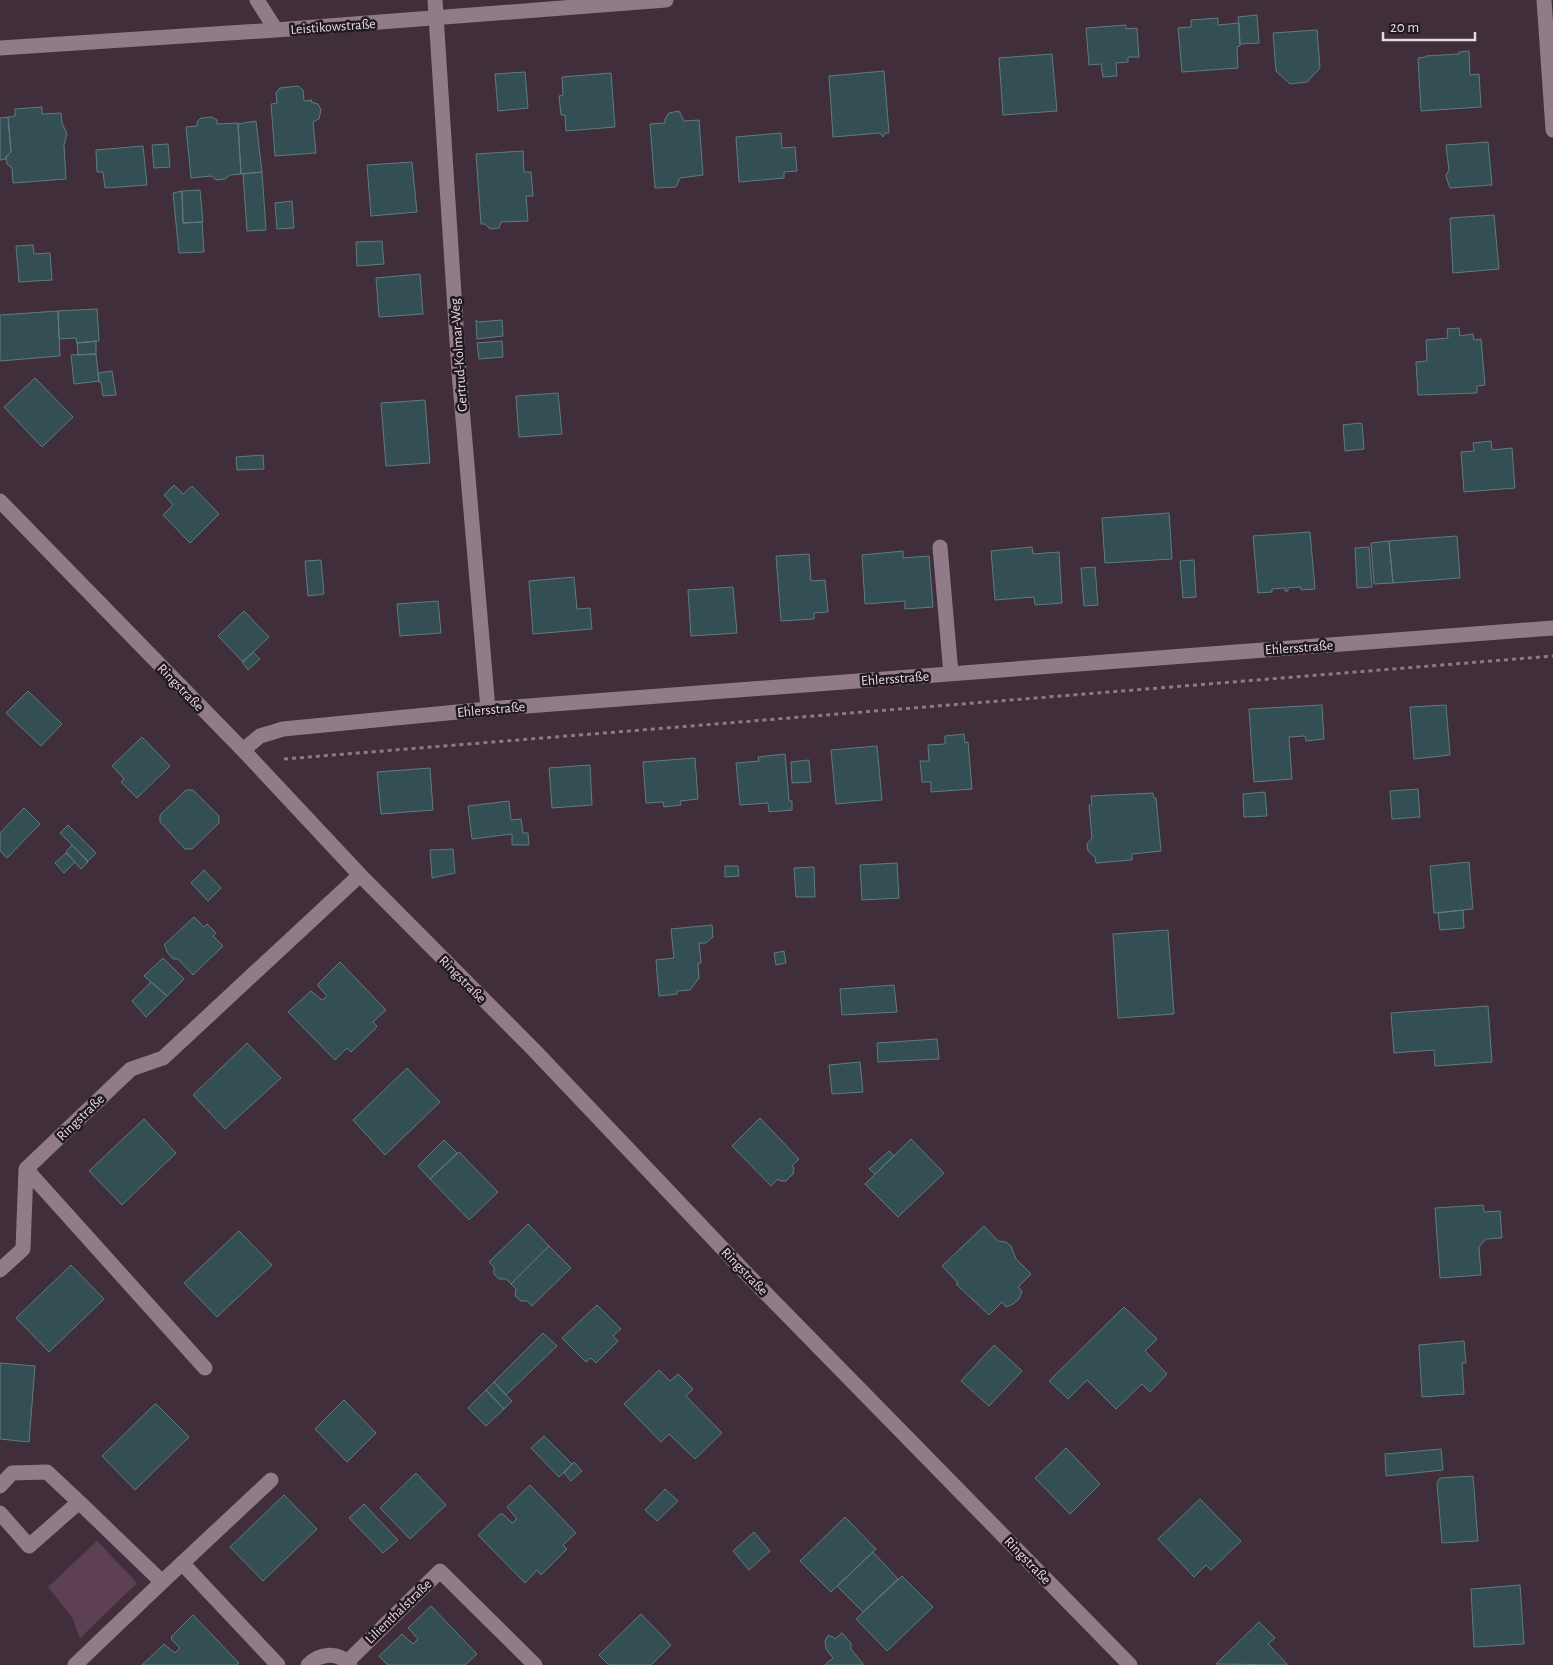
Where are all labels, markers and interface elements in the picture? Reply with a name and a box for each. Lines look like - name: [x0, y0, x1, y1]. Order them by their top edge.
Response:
- scale bar: [1383, 10, 1476, 42]
- street label: Leistikowstraße: [290, 17, 376, 37]
- text: 20 m: [1390, 20, 1419, 35]
- street label: Gertrud-Kolmar-Weg: [448, 298, 470, 412]
- street label: Ehlersstraße: [1264, 639, 1334, 657]
- street label: Ringstraße: [154, 661, 206, 714]
- street label: Ehlersstraße: [860, 670, 930, 688]
- street label: Ehlersstraße: [456, 700, 526, 720]
- street label: Ringstraße: [436, 954, 488, 1006]
- street label: Ringstraße: [54, 1092, 107, 1144]
- street label: Ringstraße: [718, 1245, 770, 1298]
- street label: Ringstraße: [1001, 1534, 1053, 1587]
- street label: Lilienthalstraße: [363, 1577, 435, 1647]

